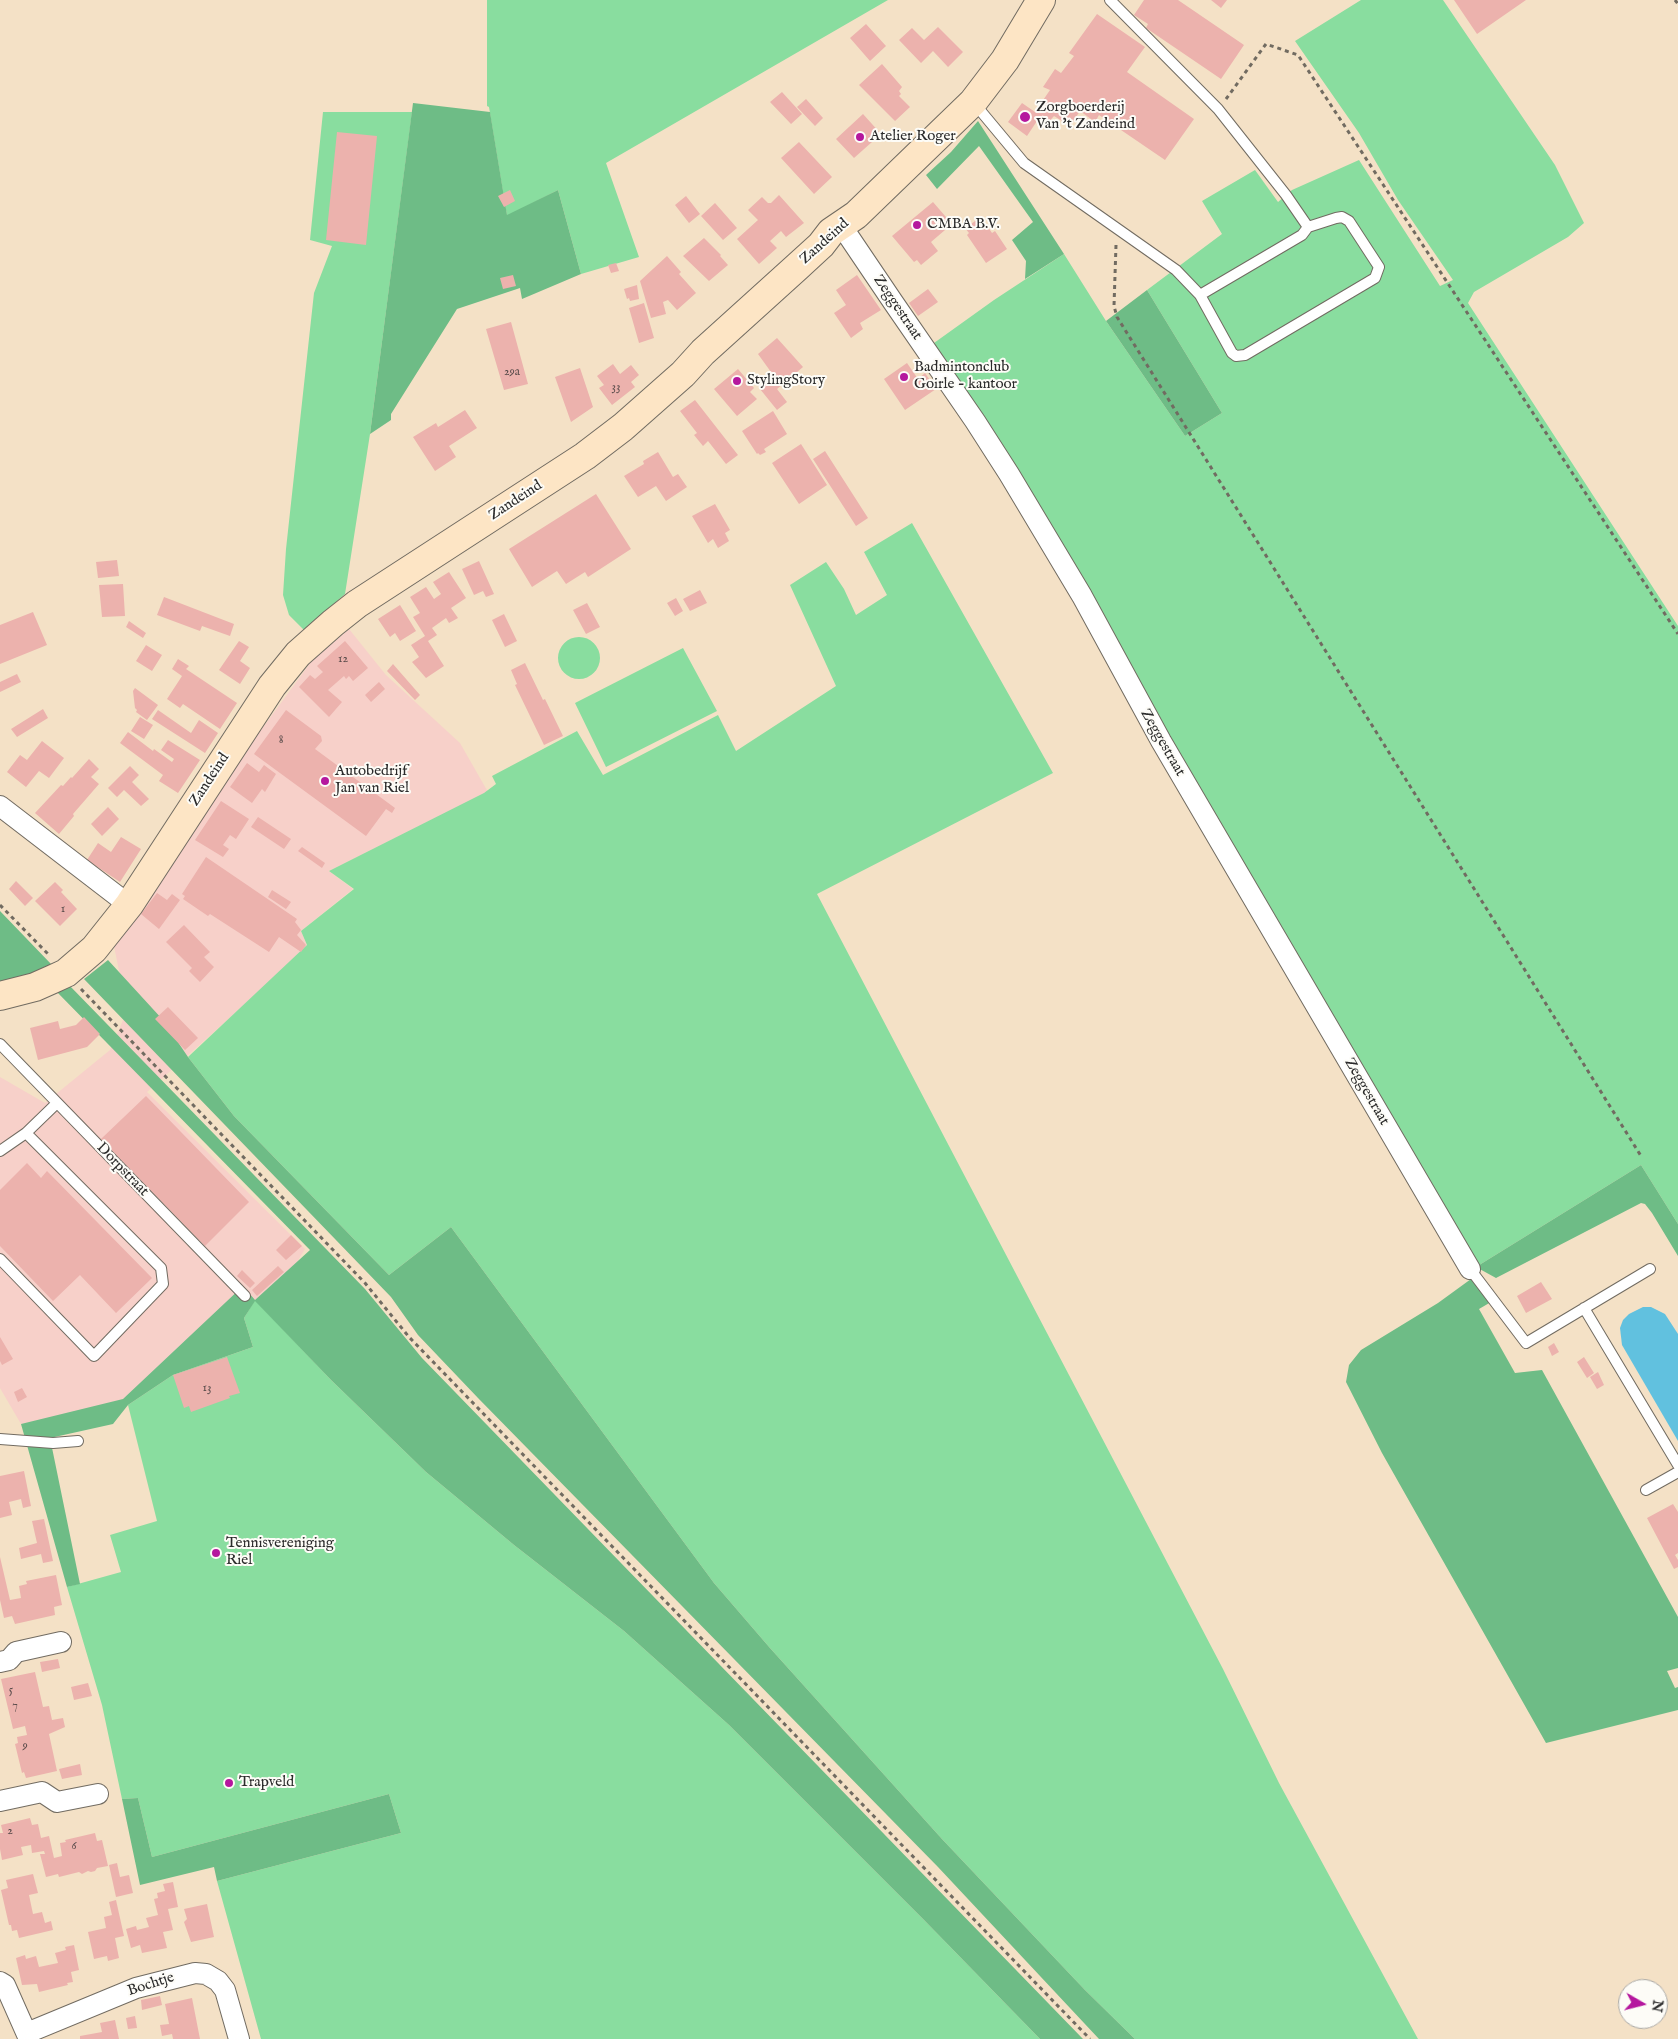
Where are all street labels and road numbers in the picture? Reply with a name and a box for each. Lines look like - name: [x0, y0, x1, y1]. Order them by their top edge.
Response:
- street label: Zandeind: [797, 215, 853, 269]
- street label: Zeggestraat: [869, 272, 925, 344]
- street label: Zandeind: [486, 477, 546, 525]
- street label: Zeggestraat: [1136, 706, 1188, 780]
- street label: Zandeind: [186, 750, 234, 810]
- street label: Zeggestraat: [1340, 1055, 1392, 1129]
- street label: Dorpstraat: [92, 1139, 152, 1201]
- street label: Bochtje: [125, 1969, 177, 2001]

